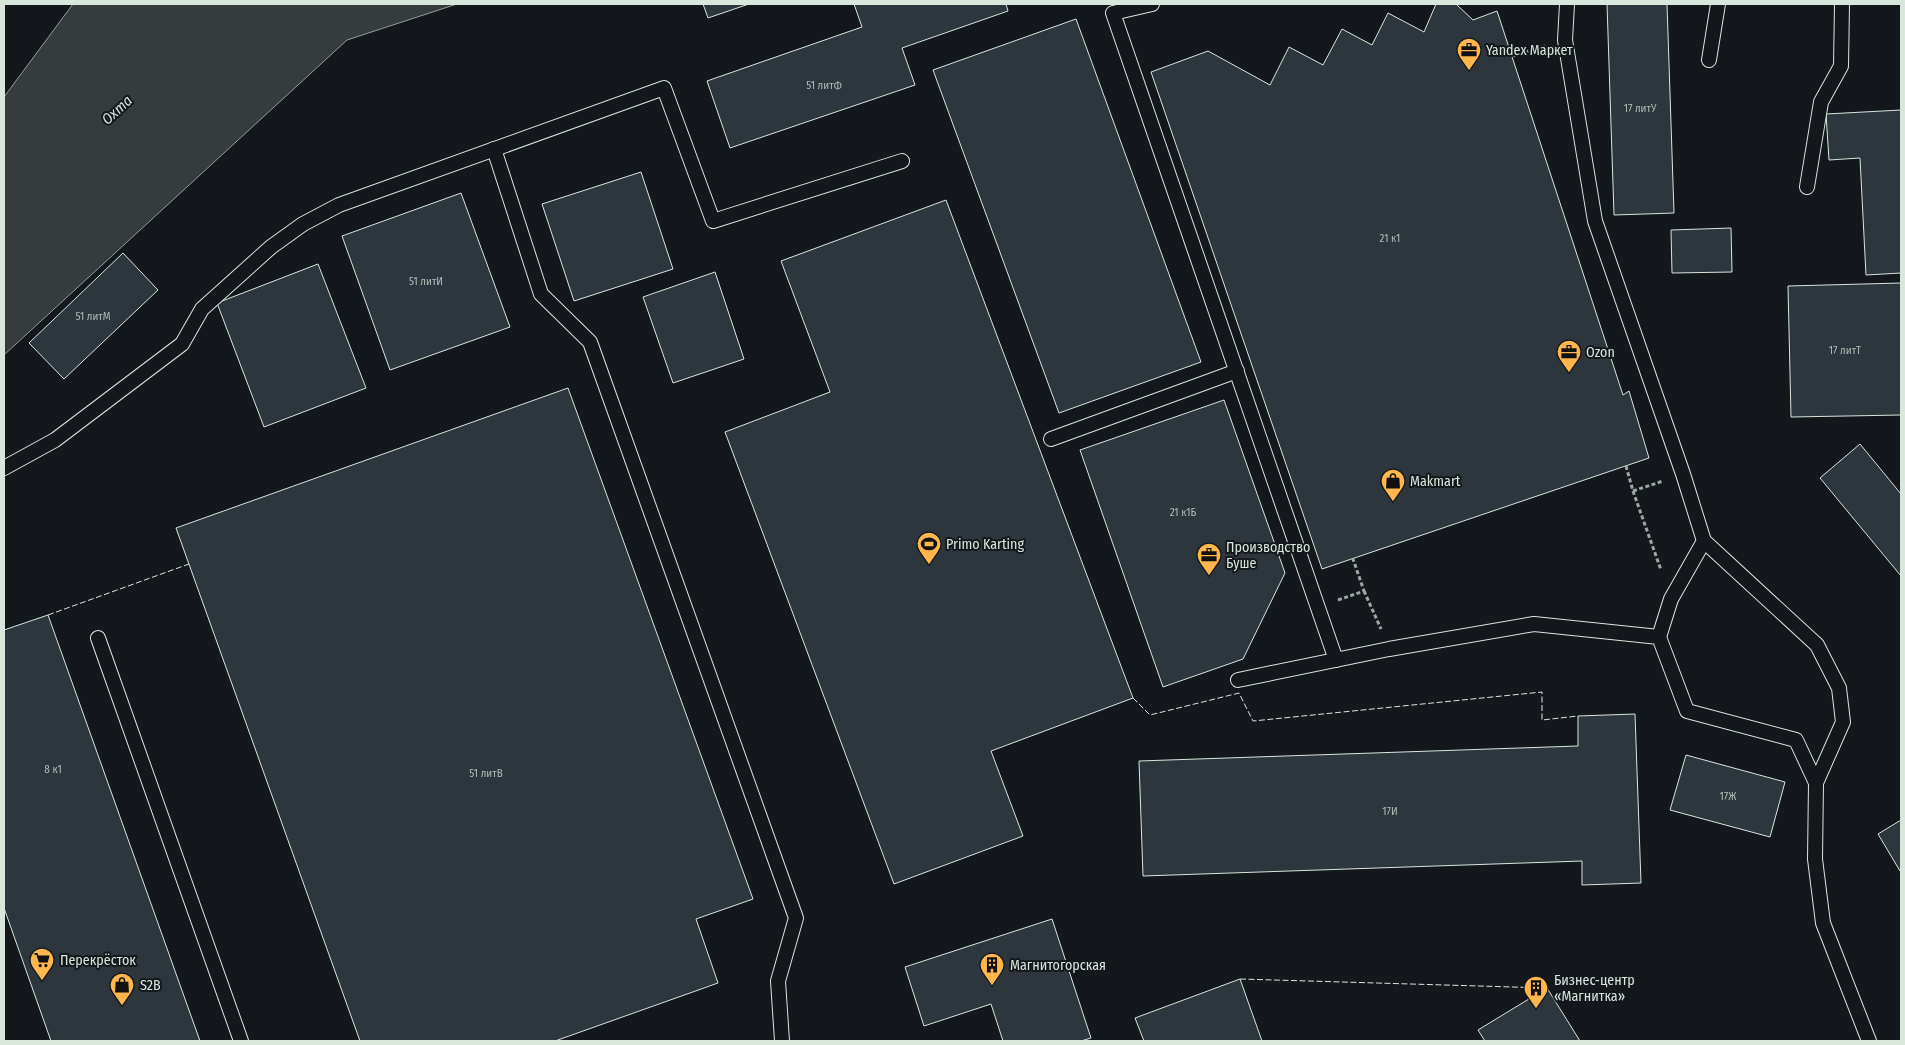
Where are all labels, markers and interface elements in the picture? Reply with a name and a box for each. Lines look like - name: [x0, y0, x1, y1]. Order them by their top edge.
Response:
- office icon: Yandex Маркет: [1456, 37, 1482, 71]
- place label: Yandex Маркет: [1486, 42, 1573, 59]
- house number: 51 литФ: [806, 79, 842, 92]
- water label: Охта: [98, 91, 136, 129]
- house number: 17 литУ: [1624, 102, 1657, 115]
- house number: 21 к1: [1380, 232, 1400, 245]
- house number: 51 литИ: [409, 275, 443, 288]
- house number: 51 литМ: [75, 310, 111, 323]
- office icon: Ozon: [1556, 339, 1582, 373]
- place label: Ozon: [1586, 344, 1615, 361]
- house number: 17 литТ: [1829, 344, 1862, 357]
- shop icon: Makmart: [1380, 468, 1406, 502]
- place label: Makmart: [1410, 473, 1461, 490]
- house number: 21 к1Б: [1170, 506, 1197, 519]
- sports icon: Primo Karting: [916, 531, 942, 565]
- place label: Primo Karting: [946, 536, 1024, 553]
- place label: Производство Буше: [1226, 539, 1310, 572]
- office icon: Производство Буше: [1196, 542, 1222, 576]
- house number: 8 к1: [44, 763, 62, 776]
- house number: 51 литВ: [469, 767, 503, 780]
- house number: 17Ж: [1720, 790, 1737, 803]
- house number: 17И: [1382, 805, 1398, 818]
- supermarket icon: Перекрёсток: [29, 947, 55, 981]
- place label: Перекрёсток: [60, 952, 136, 969]
- building icon: Магнитогорская: [979, 952, 1005, 986]
- place label: Магнитогорская: [1010, 957, 1106, 974]
- shop icon: S2B: [109, 972, 135, 1006]
- place label: Бизнес-центр «Магнитка»: [1554, 972, 1635, 1005]
- building icon: Бизнес-центр «Магнитка»: [1523, 975, 1549, 1009]
- place label: S2B: [140, 977, 161, 994]

